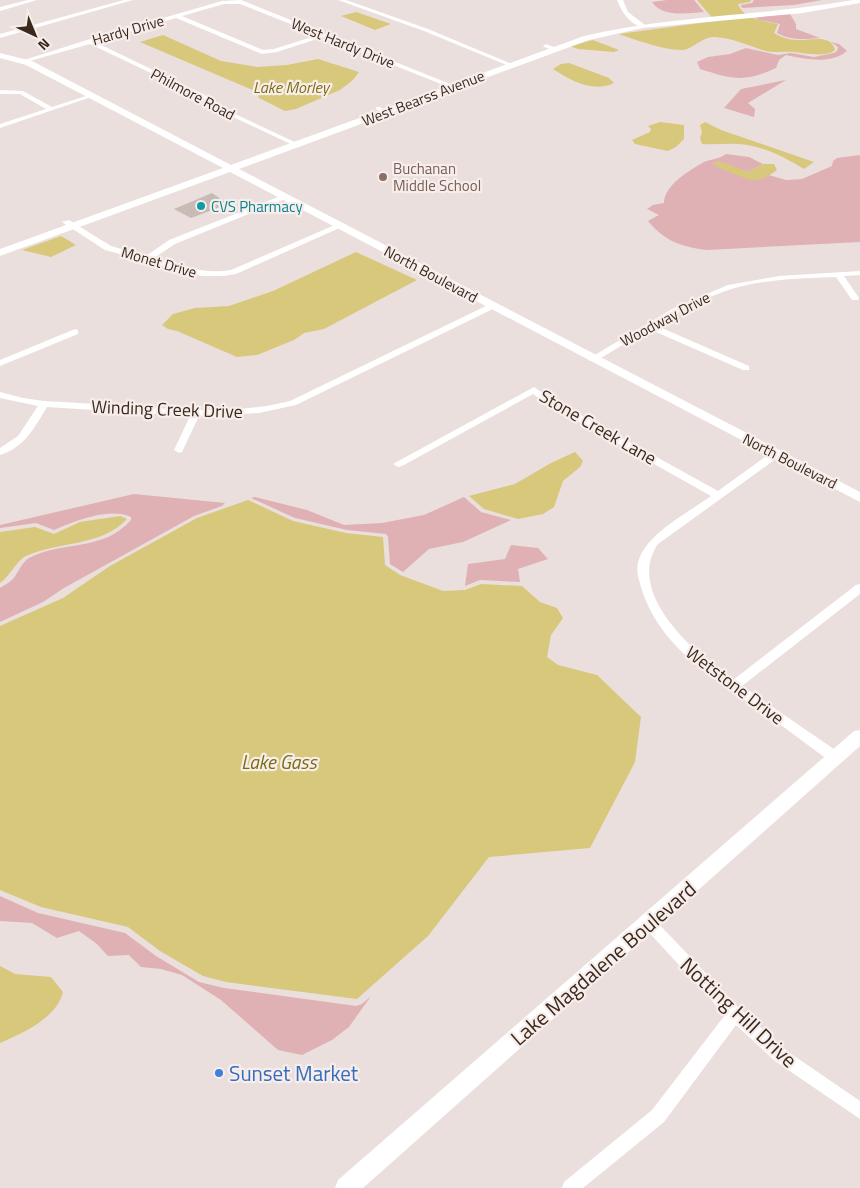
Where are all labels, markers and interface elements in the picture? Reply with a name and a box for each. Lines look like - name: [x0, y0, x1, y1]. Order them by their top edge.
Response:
- street label: Hardy Drive: [89, 9, 167, 51]
- north arrow: [10, 10, 60, 60]
- street label: West Hardy Drive: [288, 12, 398, 74]
- text: N: [34, 34, 55, 56]
- street label: Philmore Road: [147, 62, 239, 126]
- street label: West Bearss Avenue: [358, 64, 488, 132]
- water label: Lake Morley: [253, 75, 331, 99]
- place label: Buchanan Middle School: [393, 157, 481, 197]
- marker: Buchanan Middle School: [377, 171, 389, 183]
- place label: CVS Pharmacy: [211, 195, 303, 218]
- marker: CVS Pharmacy: [195, 200, 207, 212]
- street label: Monet Drive: [119, 240, 199, 284]
- street label: North Boulevard: [380, 240, 482, 308]
- street label: Woodway Drive: [616, 286, 714, 352]
- street label: Stone Creek Lane: [534, 383, 662, 471]
- street label: Winding Creek Drive: [91, 393, 243, 425]
- street label: North Boulevard: [739, 427, 841, 495]
- street label: Wetstone Drive: [680, 639, 790, 731]
- water label: Lake Gass: [241, 747, 319, 776]
- street label: Lake Magdalene Boulevard: [503, 873, 703, 1053]
- street label: Notting Hill Drive: [673, 949, 805, 1075]
- place label: Sunset Market: [229, 1057, 359, 1089]
- marker: Sunset Market: [213, 1067, 225, 1079]

